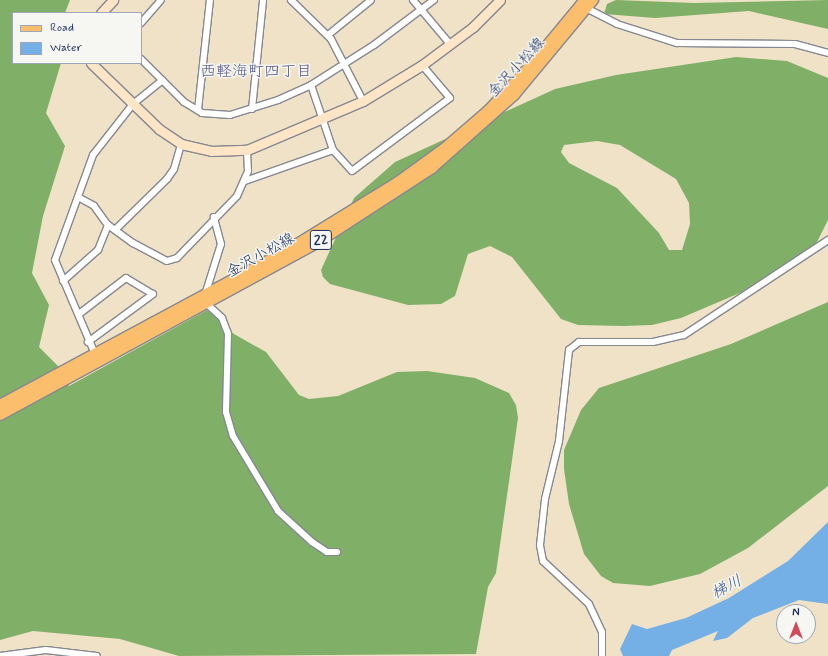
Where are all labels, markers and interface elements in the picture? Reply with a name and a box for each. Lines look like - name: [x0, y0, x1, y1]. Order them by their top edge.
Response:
- legend: [12, 12, 142, 64]
- text: Road: [50, 20, 74, 36]
- street label: 金沢小松線: [485, 34, 549, 102]
- text: Water: [50, 40, 82, 56]
- district label: 西軽海町四丁目: [200, 62, 312, 82]
- road number: 22: [309, 228, 333, 252]
- street label: 金沢小松線: [224, 230, 298, 282]
- water label: 梯川: [708, 572, 746, 604]
- north arrow: [776, 604, 816, 644]
- text: N: [792, 606, 800, 620]

